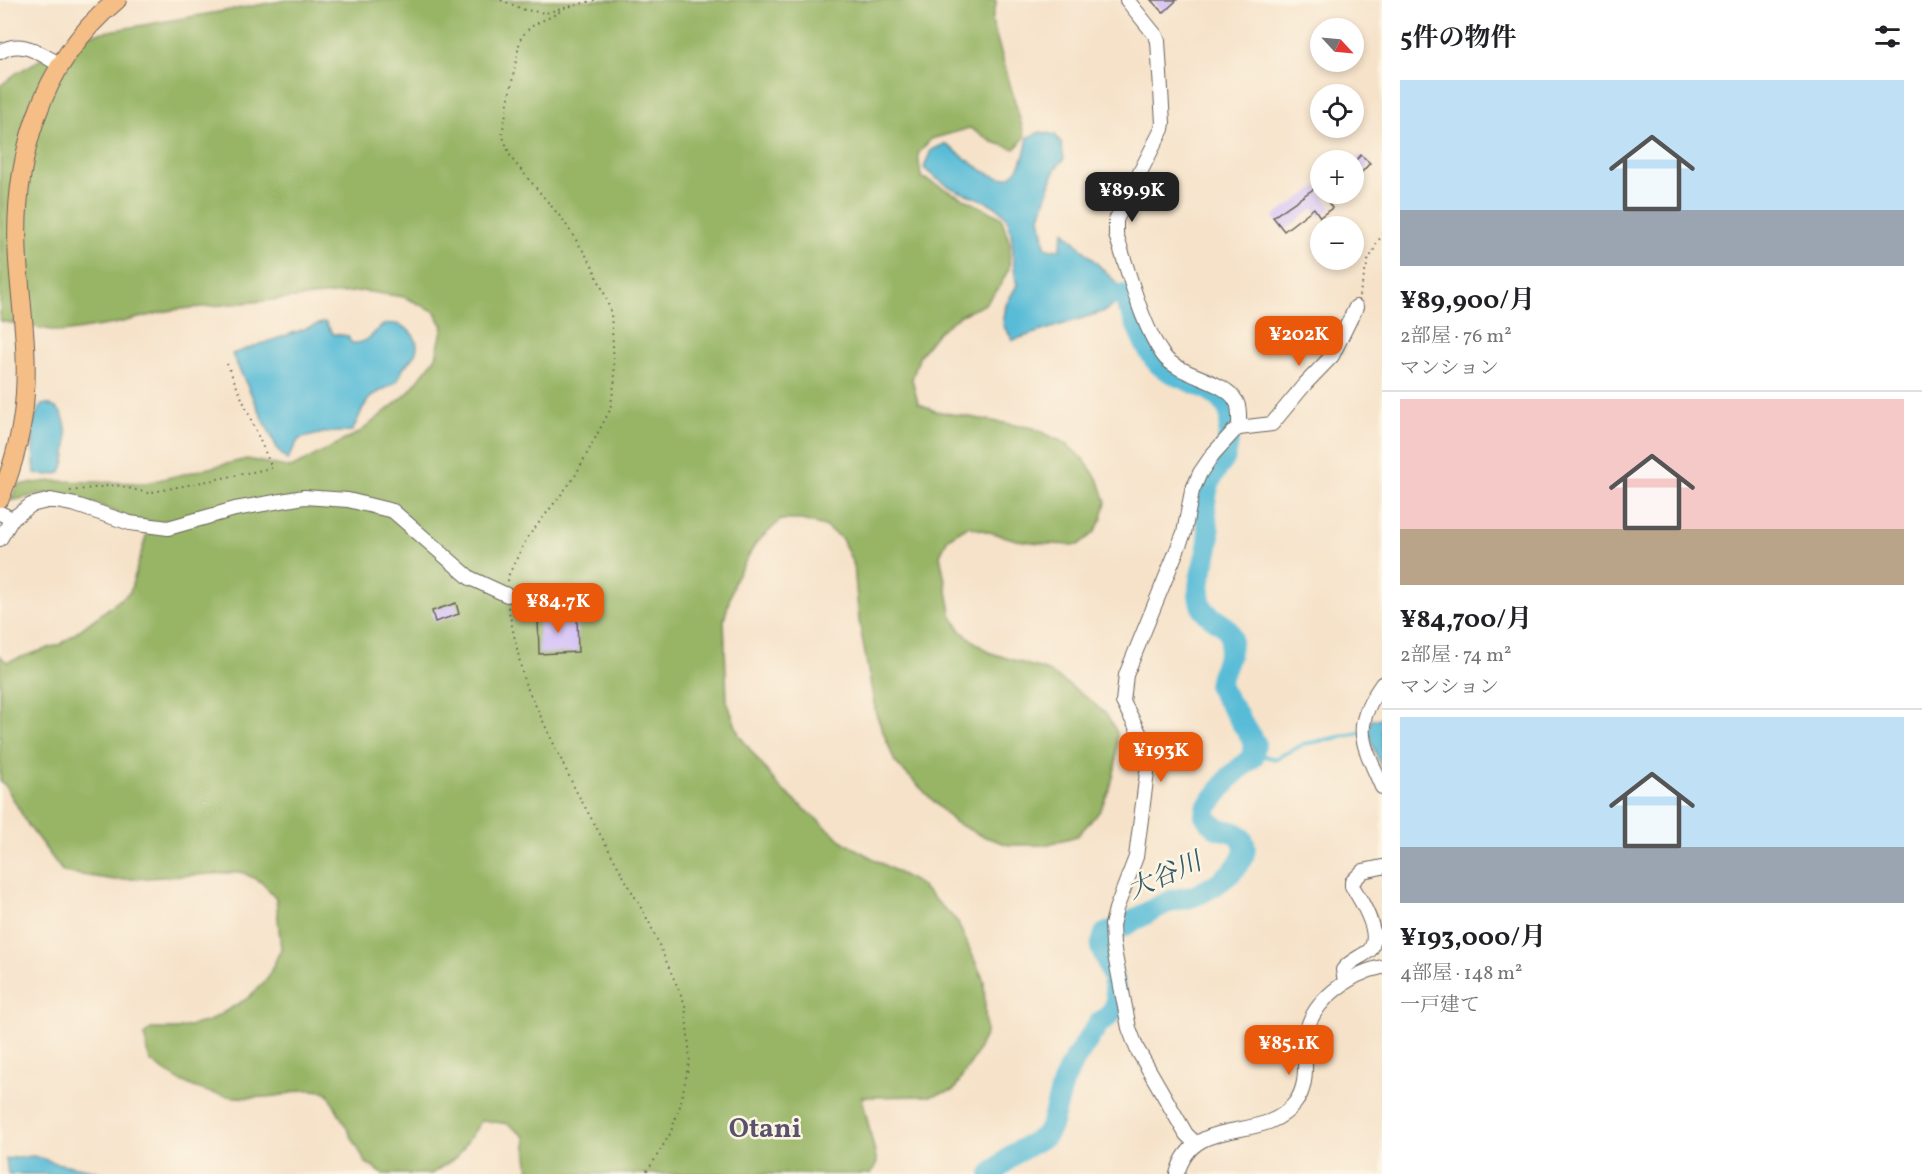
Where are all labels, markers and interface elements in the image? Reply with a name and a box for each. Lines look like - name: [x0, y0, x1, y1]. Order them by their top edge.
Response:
- north arrow: [1310, 18, 1364, 72]
- map controls: [1310, 18, 1364, 270]
- icon: filters: [1871, 20, 1904, 53]
- text: 5件の物件: [1400, 21, 1517, 57]
- button: locate: [1310, 84, 1364, 138]
- icon: home: [1598, 119, 1706, 227]
- button: +: [1310, 150, 1364, 204]
- pin: ¥89.9K: [1083, 172, 1181, 223]
- text: ¥89.9K: [1099, 177, 1165, 205]
- button: −: [1310, 216, 1364, 270]
- text: ¥89,900/月: [1400, 283, 1535, 319]
- pin: ¥202K: [1257, 316, 1341, 367]
- text: ¥202K: [1269, 321, 1329, 349]
- text: 2部屋 · 76 m²: [1400, 323, 1512, 351]
- text: マンション: [1400, 355, 1499, 383]
- icon: home: [1598, 438, 1706, 546]
- pin: ¥84.7K: [509, 583, 607, 634]
- text: ¥84.7K: [526, 588, 590, 616]
- text: ¥84,700/月: [1400, 602, 1532, 638]
- text: 2部屋 · 74 m²: [1400, 642, 1511, 670]
- text: マンション: [1400, 674, 1499, 702]
- pin: ¥193K: [1119, 732, 1203, 783]
- text: ¥193K: [1133, 737, 1189, 765]
- icon: home: [1598, 756, 1706, 864]
- water label: 大谷川: [1122, 843, 1210, 909]
- text: ¥193,000/月: [1400, 920, 1546, 956]
- text: 4部屋 · 148 m²: [1400, 960, 1522, 988]
- text: 一戸建て: [1400, 992, 1480, 1020]
- pin: ¥85.1K: [1240, 1025, 1338, 1076]
- text: ¥85.1K: [1259, 1030, 1319, 1058]
- district label: Otani: [729, 1111, 801, 1149]

